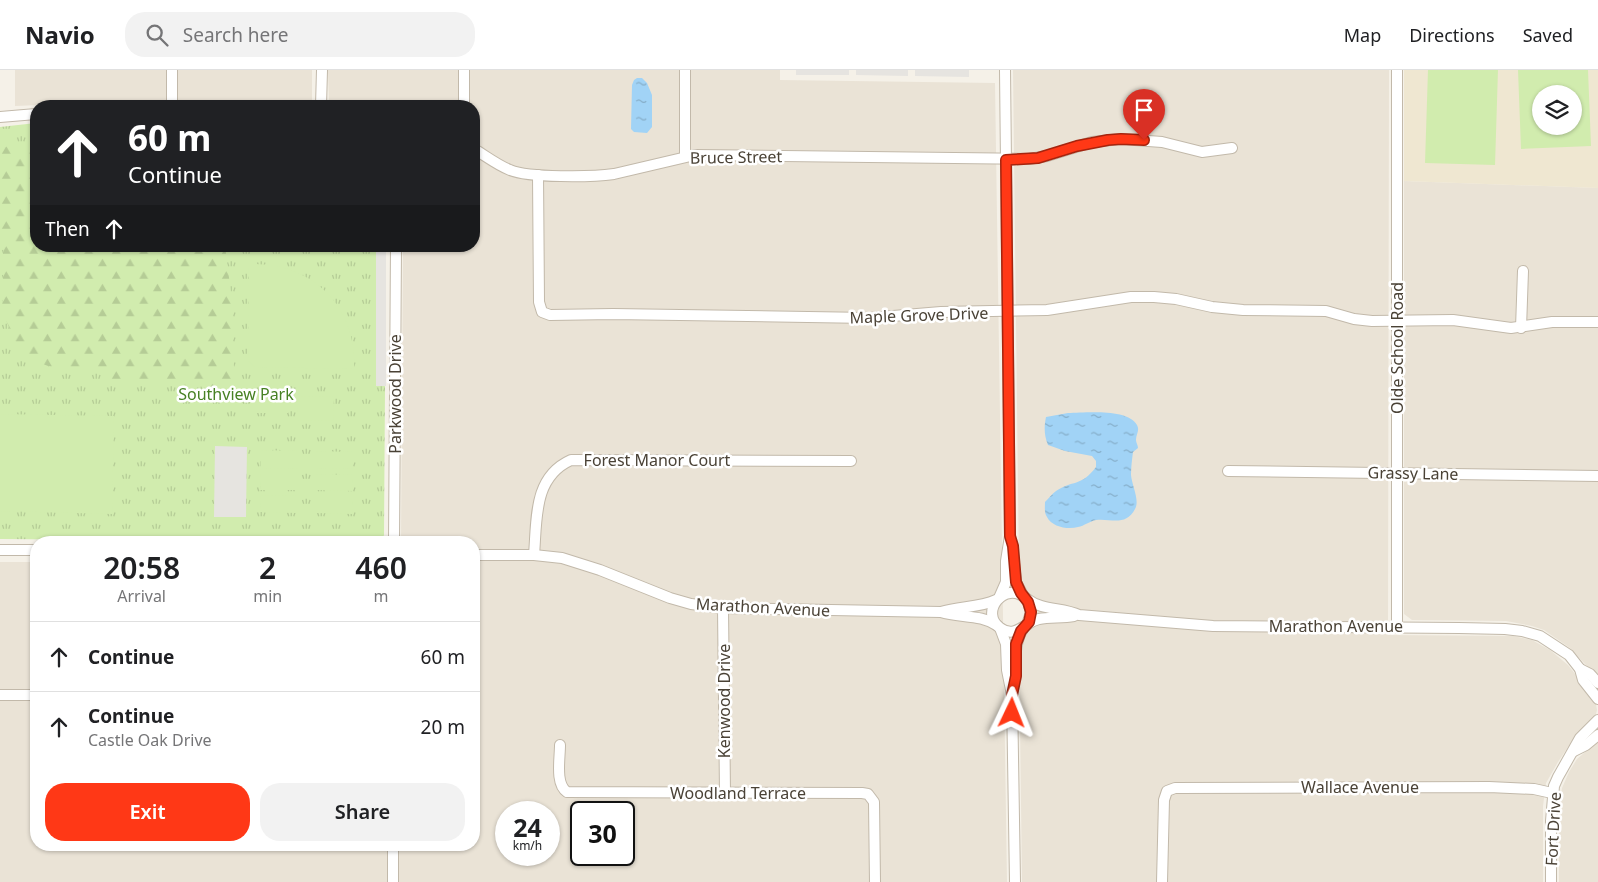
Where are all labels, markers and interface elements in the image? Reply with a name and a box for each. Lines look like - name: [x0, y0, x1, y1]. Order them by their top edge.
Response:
- search box: [125, 12, 475, 57]
- text: Navio: [25, 18, 95, 51]
- icon: search: [143, 21, 171, 49]
- text: Search here: [183, 22, 289, 48]
- text: Map: [1344, 23, 1381, 47]
- text: Directions: [1409, 23, 1495, 47]
- text: Saved: [1523, 23, 1573, 47]
- map controls: [1532, 85, 1582, 135]
- button: layers: [1532, 85, 1582, 135]
- pin: [1123, 89, 1165, 140]
- icon: arrive: [1130, 96, 1158, 124]
- text: 60 m: [128, 114, 211, 161]
- icon: ahead: [45, 120, 110, 185]
- street label: Bruce Street: [690, 145, 783, 169]
- text: Continue: [128, 159, 222, 189]
- icon: ahead: [100, 215, 128, 243]
- text: Then: [45, 216, 90, 242]
- street label: Olde School Road: [1386, 282, 1408, 414]
- street label: Maple Grove Drive: [849, 302, 989, 328]
- street label: Parkwood Drive: [384, 334, 406, 454]
- park label: Southview Park: [178, 383, 294, 405]
- street label: Forest Manor Court: [584, 449, 731, 471]
- street label: Grassy Lane: [1367, 461, 1459, 485]
- text: 20:58: [103, 547, 180, 588]
- text: 2: [259, 547, 276, 588]
- text: 460: [355, 547, 407, 588]
- text: Arrival: [117, 585, 166, 607]
- text: min: [253, 585, 282, 607]
- text: m: [374, 585, 389, 607]
- street label: Marathon Avenue: [695, 592, 831, 622]
- street label: Marathon Avenue: [1269, 615, 1403, 637]
- icon: ahead: [45, 643, 73, 671]
- text: Continue: [88, 644, 174, 670]
- text: 60 m: [421, 644, 465, 670]
- street label: Kenwood Drive: [713, 644, 735, 758]
- position arrow: [985, 686, 1037, 738]
- text: Continue: [88, 703, 174, 729]
- icon: ahead: [45, 713, 73, 741]
- text: 20 m: [421, 714, 465, 740]
- text: Castle Oak Drive: [88, 729, 212, 751]
- street label: Wallace Avenue: [1301, 776, 1419, 798]
- street label: Woodland Terrace: [670, 782, 806, 804]
- button: Exit: [45, 783, 250, 841]
- button: Share: [260, 783, 465, 841]
- street label: Fort Drive: [1540, 791, 1566, 867]
- speed limit sign: 30: [570, 801, 635, 866]
- text: 24: [513, 810, 542, 844]
- text: km/h: [513, 837, 542, 854]

